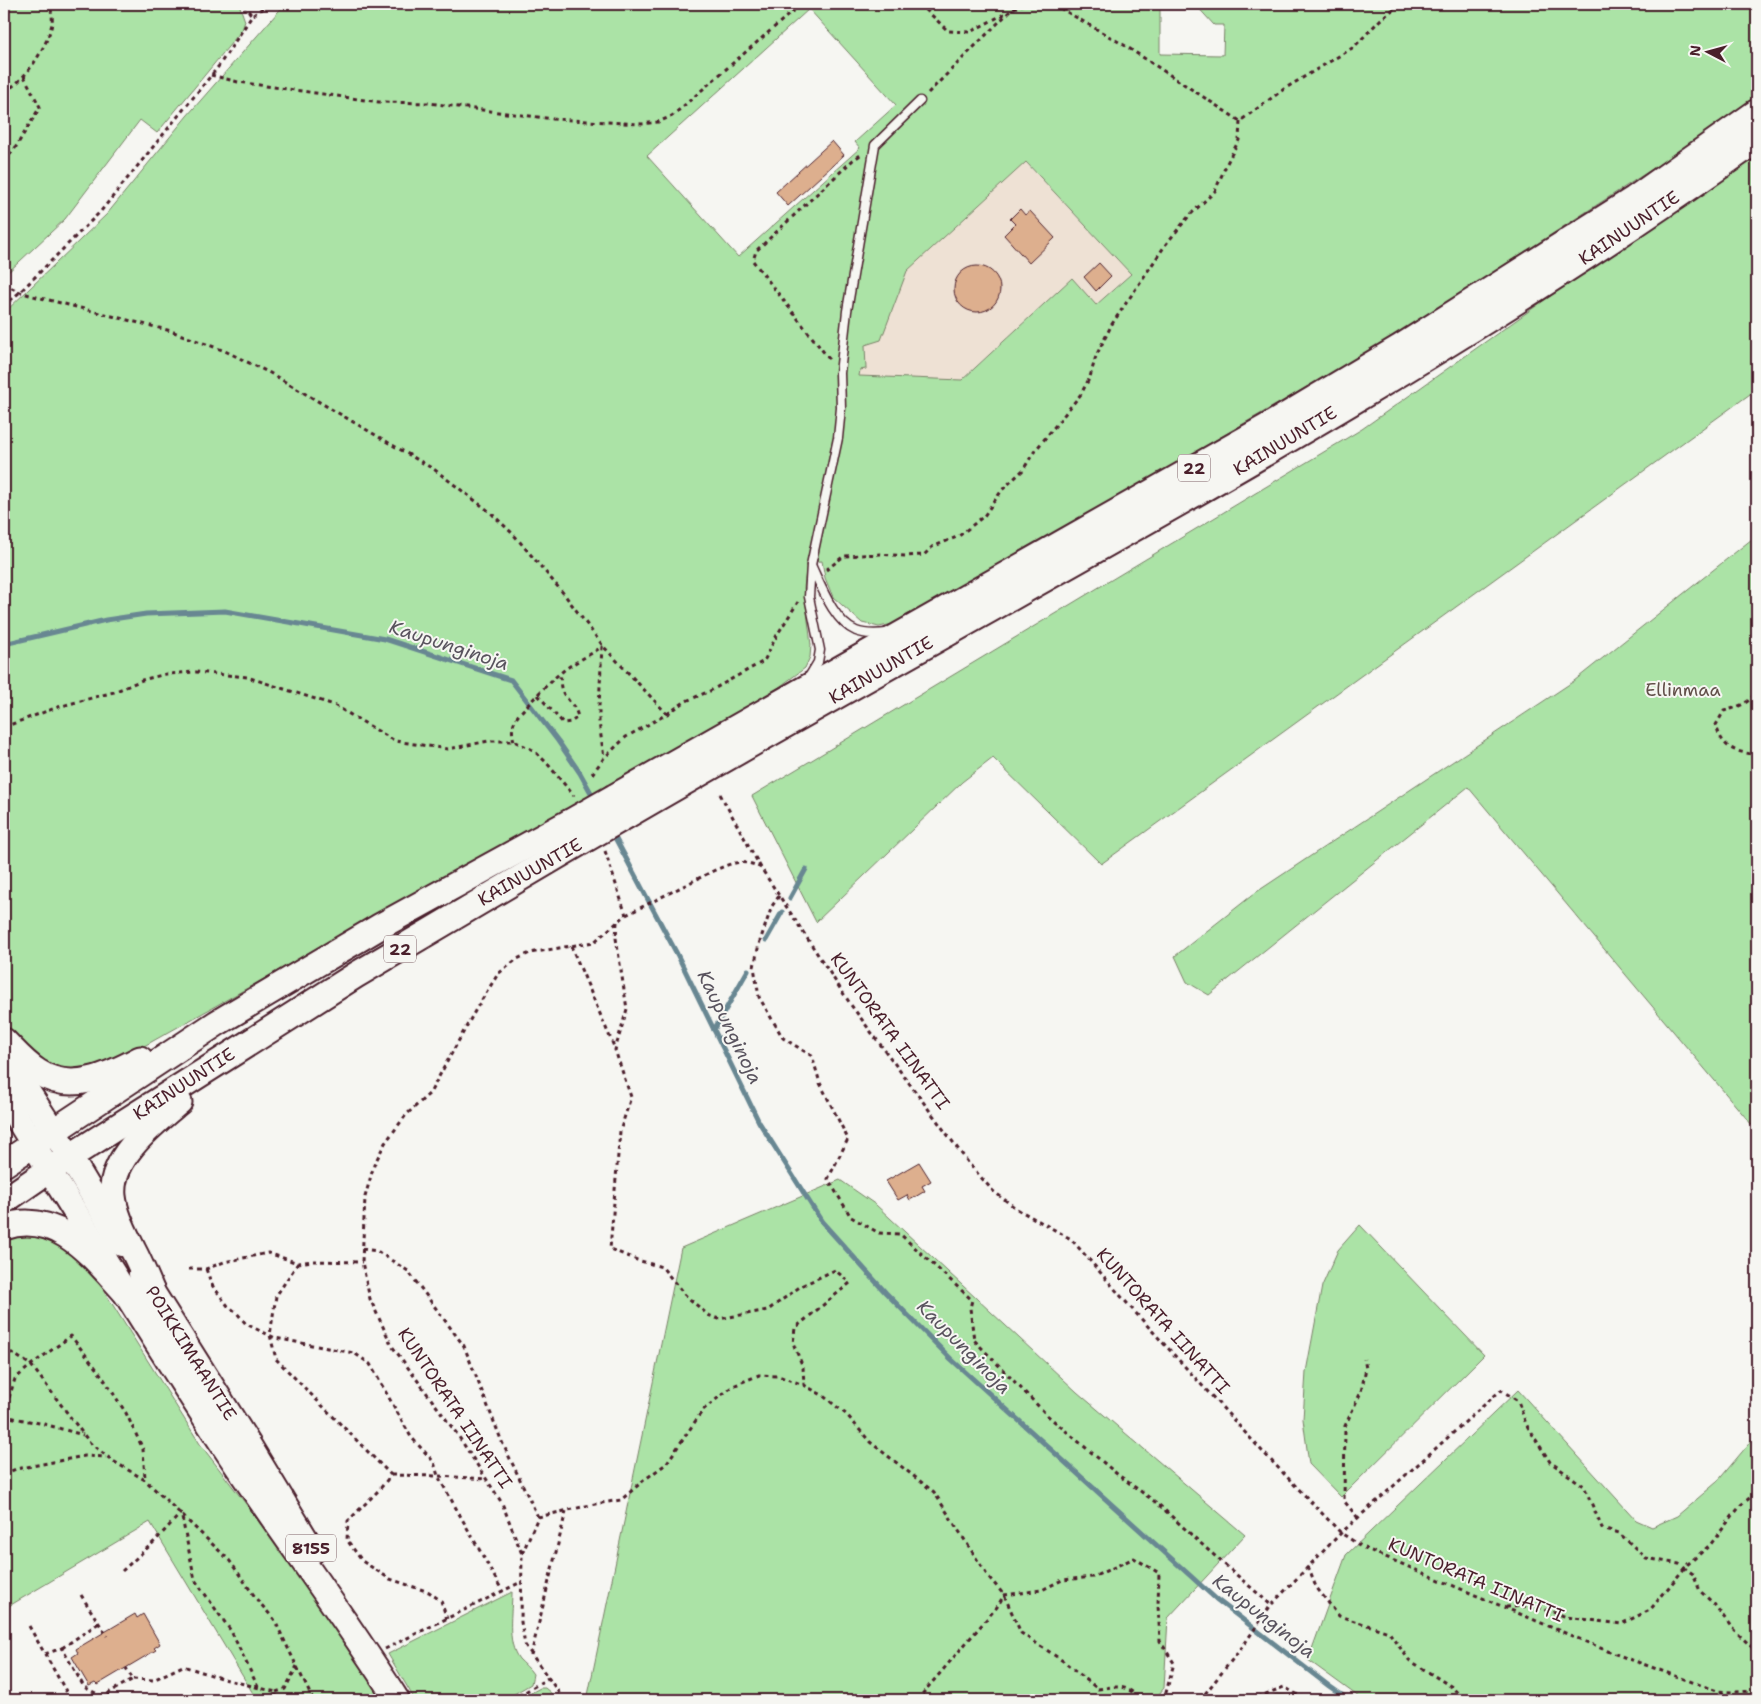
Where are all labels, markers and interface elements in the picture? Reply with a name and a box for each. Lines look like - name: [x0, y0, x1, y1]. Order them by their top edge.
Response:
- north arrow: [1684, 28, 1734, 78]
- text: N: [1686, 44, 1705, 57]
- street label: KAINUUNTIE: [1574, 185, 1684, 271]
- street label: KAINUUNTIE: [1229, 401, 1341, 481]
- road number: 22: [1178, 454, 1210, 482]
- water label: Kaupunginoja: [386, 614, 512, 676]
- street label: KAINUUNTIE: [824, 630, 938, 710]
- park label: Ellinmaa: [1645, 678, 1721, 702]
- street label: KAINUUNTIE: [473, 832, 587, 912]
- road number: 22: [384, 936, 416, 962]
- street label: KUNTORATA IINATTI: [825, 948, 955, 1114]
- water label: Kaupunginoja: [692, 966, 768, 1088]
- street label: KAINUUNTIE: [128, 1042, 240, 1126]
- street label: KUNTORATA IINATTI: [1091, 1243, 1235, 1399]
- street label: POIKKIMAANTIE: [140, 1281, 242, 1425]
- water label: Kaupunginoja: [911, 1294, 1017, 1400]
- street label: KUNTORATA IINATTI: [392, 1323, 518, 1493]
- street label: KUNTORATA IINATTI: [1384, 1532, 1568, 1628]
- road number: 8155: [286, 1535, 336, 1562]
- water label: Kaupunginoja: [1208, 1568, 1320, 1664]

